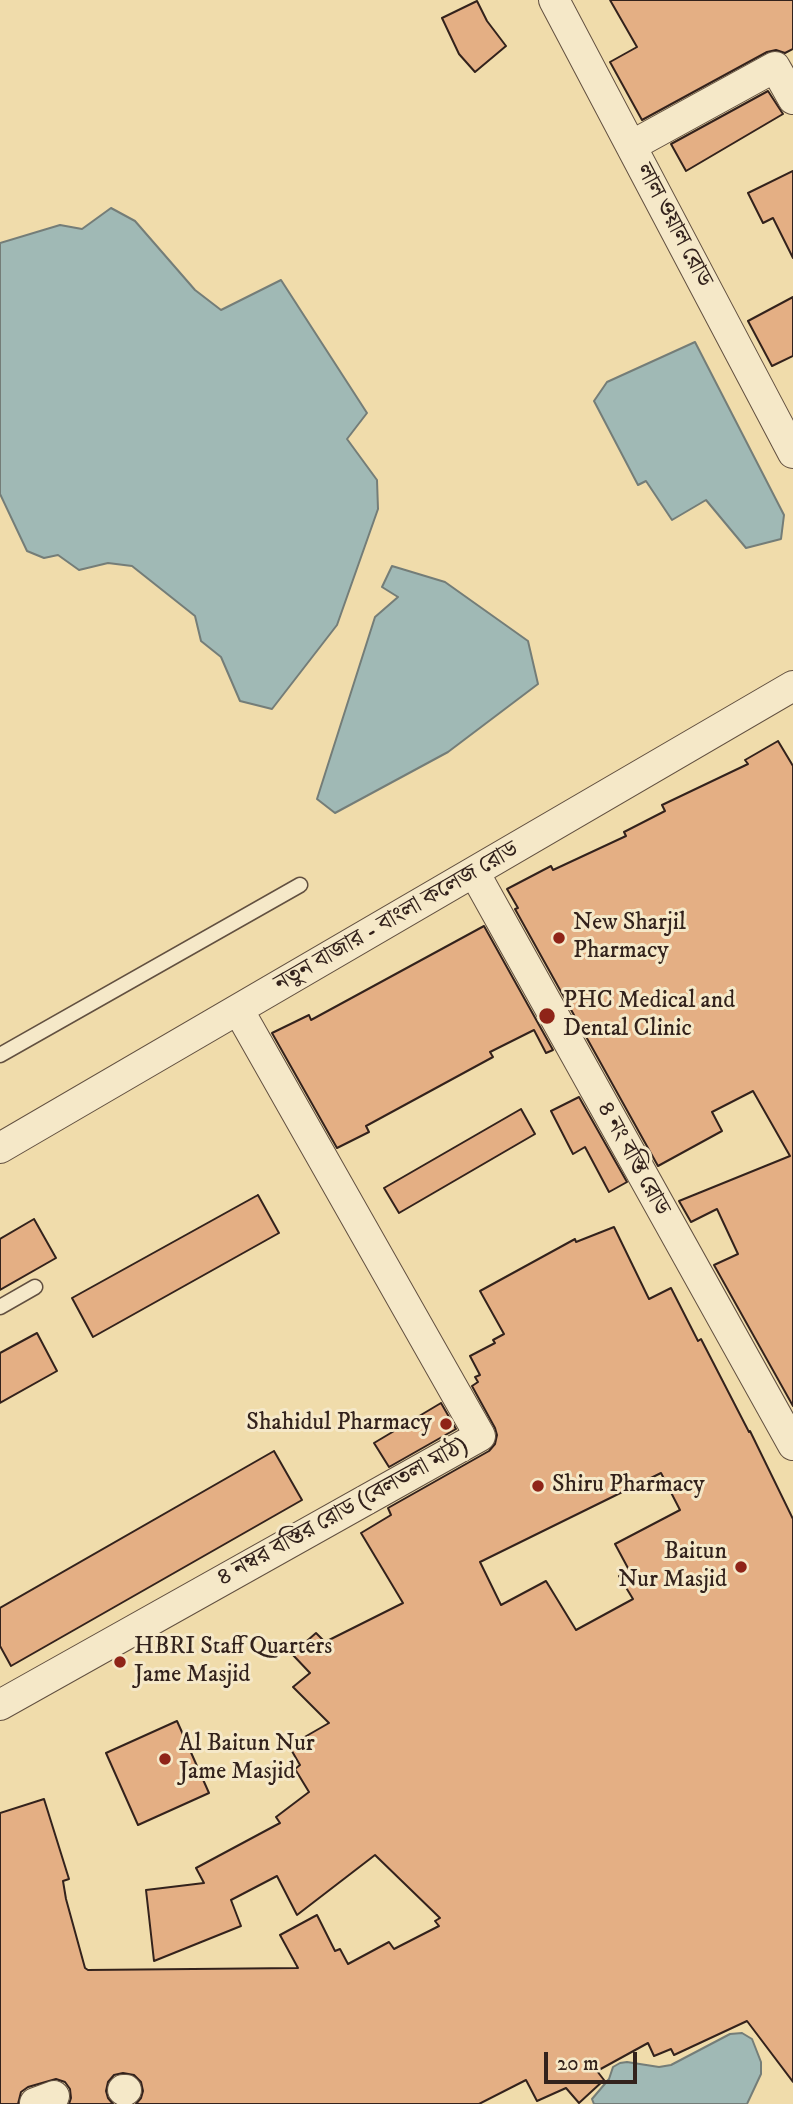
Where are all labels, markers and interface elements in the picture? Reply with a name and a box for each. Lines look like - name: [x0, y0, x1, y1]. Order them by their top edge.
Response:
- street label: লাল ওয়াল রোড: [629, 159, 717, 293]
- street label: নতুন বাজার - বাংলা কলেজ রোড: [270, 836, 524, 1000]
- place label: New Sharjil Pharmacy: [573, 910, 686, 966]
- marker: New Sharjil Pharmacy: [551, 930, 567, 946]
- place label: PHC Medical and Dental Clinic: [563, 988, 735, 1044]
- marker: PHC Medical and Dental Clinic: [537, 1006, 557, 1026]
- street label: ৪ নং বস্তি রোড: [589, 1097, 675, 1221]
- place label: Shahidul Pharmacy: [246, 1410, 432, 1438]
- marker: Shahidul Pharmacy: [438, 1416, 454, 1432]
- street label: ৪ নম্বর বস্তির রোড (বেলতলা মাঠ): [212, 1432, 474, 1594]
- place label: Shiru Pharmacy: [552, 1472, 705, 1500]
- marker: Shiru Pharmacy: [530, 1478, 546, 1494]
- place label: Baitun Nur Masjid: [618, 1539, 727, 1595]
- marker: Baitun Nur Masjid: [733, 1559, 749, 1575]
- place label: HBRI Staff Quarters Jame Masjid: [134, 1634, 332, 1690]
- marker: HBRI Staff Quarters Jame Masjid: [112, 1654, 128, 1670]
- place label: Al Baitun Nur Jame Masjid: [179, 1731, 315, 1787]
- marker: Al Baitun Nur Jame Masjid: [157, 1751, 173, 1767]
- scale bar: [548, 2038, 641, 2082]
- text: 20 m: [557, 2051, 599, 2077]

